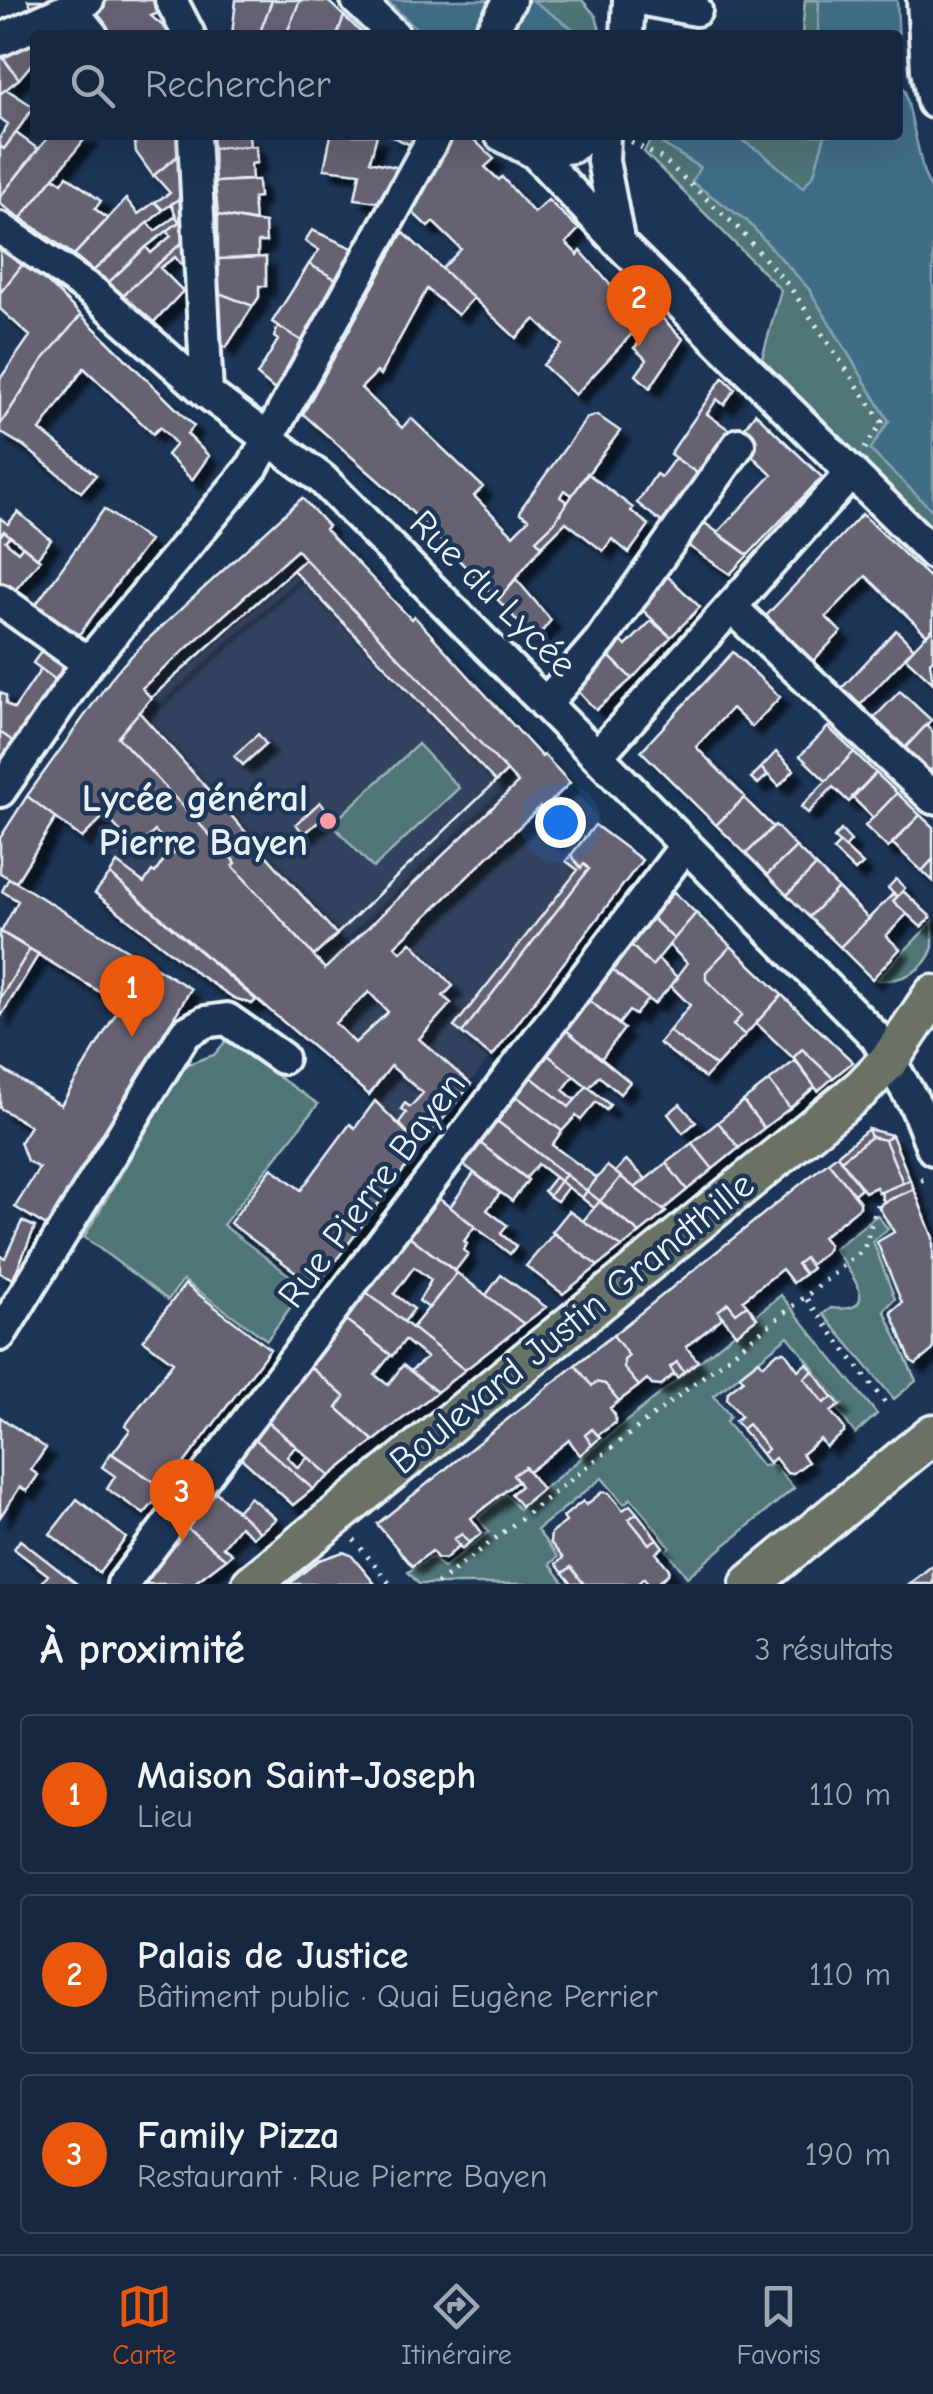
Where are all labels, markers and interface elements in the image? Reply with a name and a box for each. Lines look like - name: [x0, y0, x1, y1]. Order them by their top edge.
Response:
- search box: [30, 30, 903, 140]
- icon: search: [65, 58, 120, 113]
- text: Rechercher: [145, 63, 331, 107]
- pin: 2: [606, 264, 672, 347]
- street label: Rue du Lycée: [400, 501, 586, 687]
- place label: Lycée général Pierre Bayen: [82, 777, 308, 865]
- your location: [535, 797, 586, 848]
- marker: Lycée général Pierre Bayen: [317, 810, 339, 832]
- pin: 1: [100, 954, 164, 1037]
- street label: Rue Pierre Bayen: [269, 1064, 475, 1316]
- street label: Boulevard Justin Grandthille: [381, 1163, 763, 1483]
- pin: 3: [150, 1458, 214, 1541]
- text: À proximité: [40, 1625, 245, 1674]
- text: 3 résultats: [754, 1631, 893, 1668]
- text: Maison Saint-Joseph: [137, 1754, 476, 1798]
- text: 1: [68, 1776, 81, 1813]
- text: 110 m: [809, 1776, 891, 1813]
- text: Lieu: [137, 1798, 193, 1835]
- text: Palais de Justice: [137, 1934, 408, 1978]
- text: 2: [67, 1956, 82, 1993]
- text: 110 m: [809, 1956, 891, 1993]
- text: Bâtiment public · Quai Eugène Perrier: [137, 1978, 658, 2015]
- text: Family Pizza: [137, 2114, 339, 2158]
- text: 3: [67, 2136, 82, 2173]
- text: 190 m: [805, 2136, 891, 2173]
- text: Restaurant · Rue Pierre Bayen: [137, 2158, 547, 2195]
- tab: Carte: [112, 2279, 176, 2371]
- tab: Itinéraire: [401, 2279, 512, 2371]
- tab: Favoris: [737, 2279, 821, 2371]

